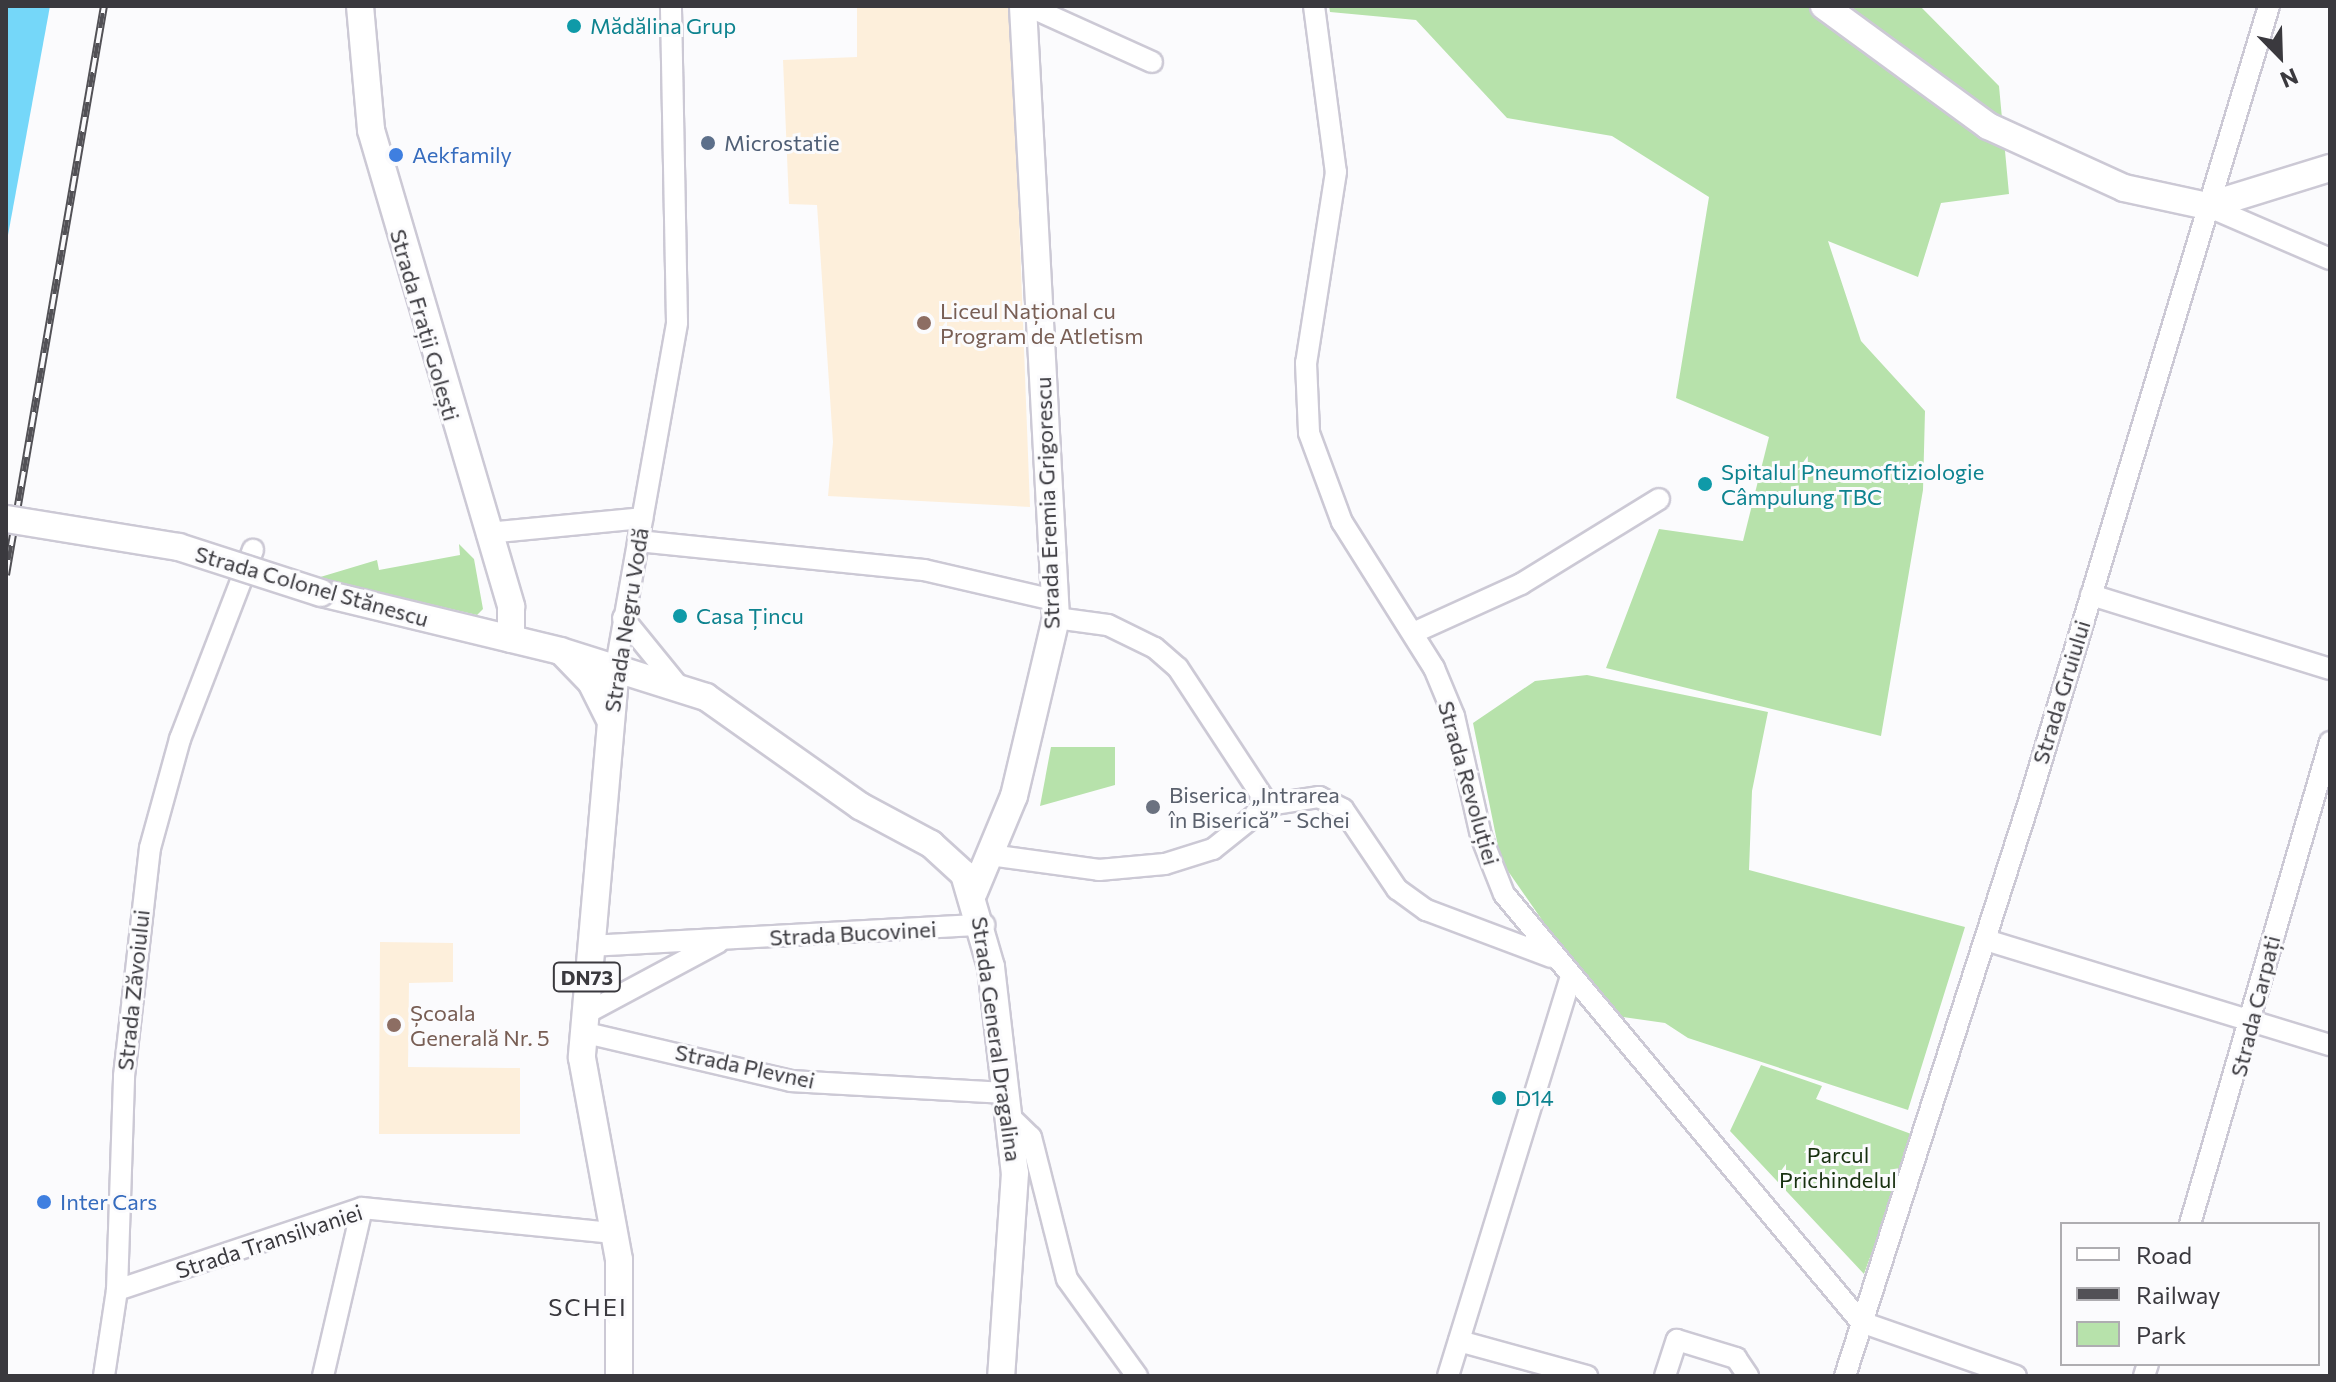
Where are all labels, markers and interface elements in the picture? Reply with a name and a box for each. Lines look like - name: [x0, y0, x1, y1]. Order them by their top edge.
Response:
- place label: Mădălina Grup: [590, 13, 736, 39]
- north arrow: [2240, 16, 2320, 96]
- marker: Mădălina Grup: [565, 17, 583, 35]
- text: N: [2277, 63, 2302, 94]
- place label: Microstatie: [724, 130, 840, 156]
- marker: Microstatie: [699, 134, 717, 152]
- place label: Aekfamily: [412, 142, 512, 168]
- marker: Aekfamily: [387, 146, 405, 164]
- street label: Strada Frații Golești: [385, 226, 465, 424]
- place label: Liceul Național cu Program de Atletism: [940, 297, 1144, 348]
- marker: Liceul Național cu Program de Atletism: [915, 314, 933, 332]
- street label: Strada Eremia Grigorescu: [1029, 376, 1065, 630]
- place label: Spitalul Pneumoftiziologie Câmpulung TBC: [1721, 458, 1984, 510]
- marker: Spitalul Pneumoftiziologie Câmpulung TBC: [1696, 475, 1714, 493]
- street label: Strada Negru Vodă: [598, 526, 654, 714]
- street label: Strada Colonel Stănescu: [192, 540, 432, 632]
- place label: Casa Țincu: [696, 603, 804, 629]
- marker: Casa Țincu: [671, 607, 689, 625]
- street label: Strada Gruiului: [2027, 617, 2095, 767]
- street label: Strada Revoluției: [1433, 698, 1505, 868]
- place label: Biserica „Intrarea în Biserică” - Schei: [1169, 781, 1350, 832]
- marker: Biserica „Intrarea în Biserică” - Schei: [1144, 798, 1162, 816]
- street label: Strada Zăvoiului: [111, 908, 155, 1072]
- street label: Strada Bucovinei: [769, 915, 937, 951]
- street label: Strada General Dragalina: [967, 915, 1027, 1163]
- street label: Strada Carpați: [2225, 933, 2285, 1079]
- road number: DN73: [551, 961, 623, 993]
- place label: Școala Generală Nr. 5: [410, 999, 550, 1050]
- marker: Școala Generală Nr. 5: [385, 1016, 403, 1034]
- street label: Strada Plevnei: [673, 1038, 817, 1094]
- place label: D14: [1515, 1085, 1554, 1111]
- marker: D14: [1490, 1089, 1508, 1107]
- park label: Parcul Prichindelul: [1779, 1141, 1897, 1192]
- place label: Inter Cars: [60, 1189, 157, 1215]
- marker: Inter Cars: [35, 1193, 53, 1211]
- street label: Strada Transilvaniei: [172, 1198, 366, 1284]
- legend: [2060, 1222, 2320, 1366]
- text: Road: [2136, 1240, 2192, 1269]
- text: Railway: [2136, 1280, 2221, 1309]
- district label: SCHEI: [548, 1293, 628, 1321]
- text: Park: [2136, 1320, 2186, 1349]

